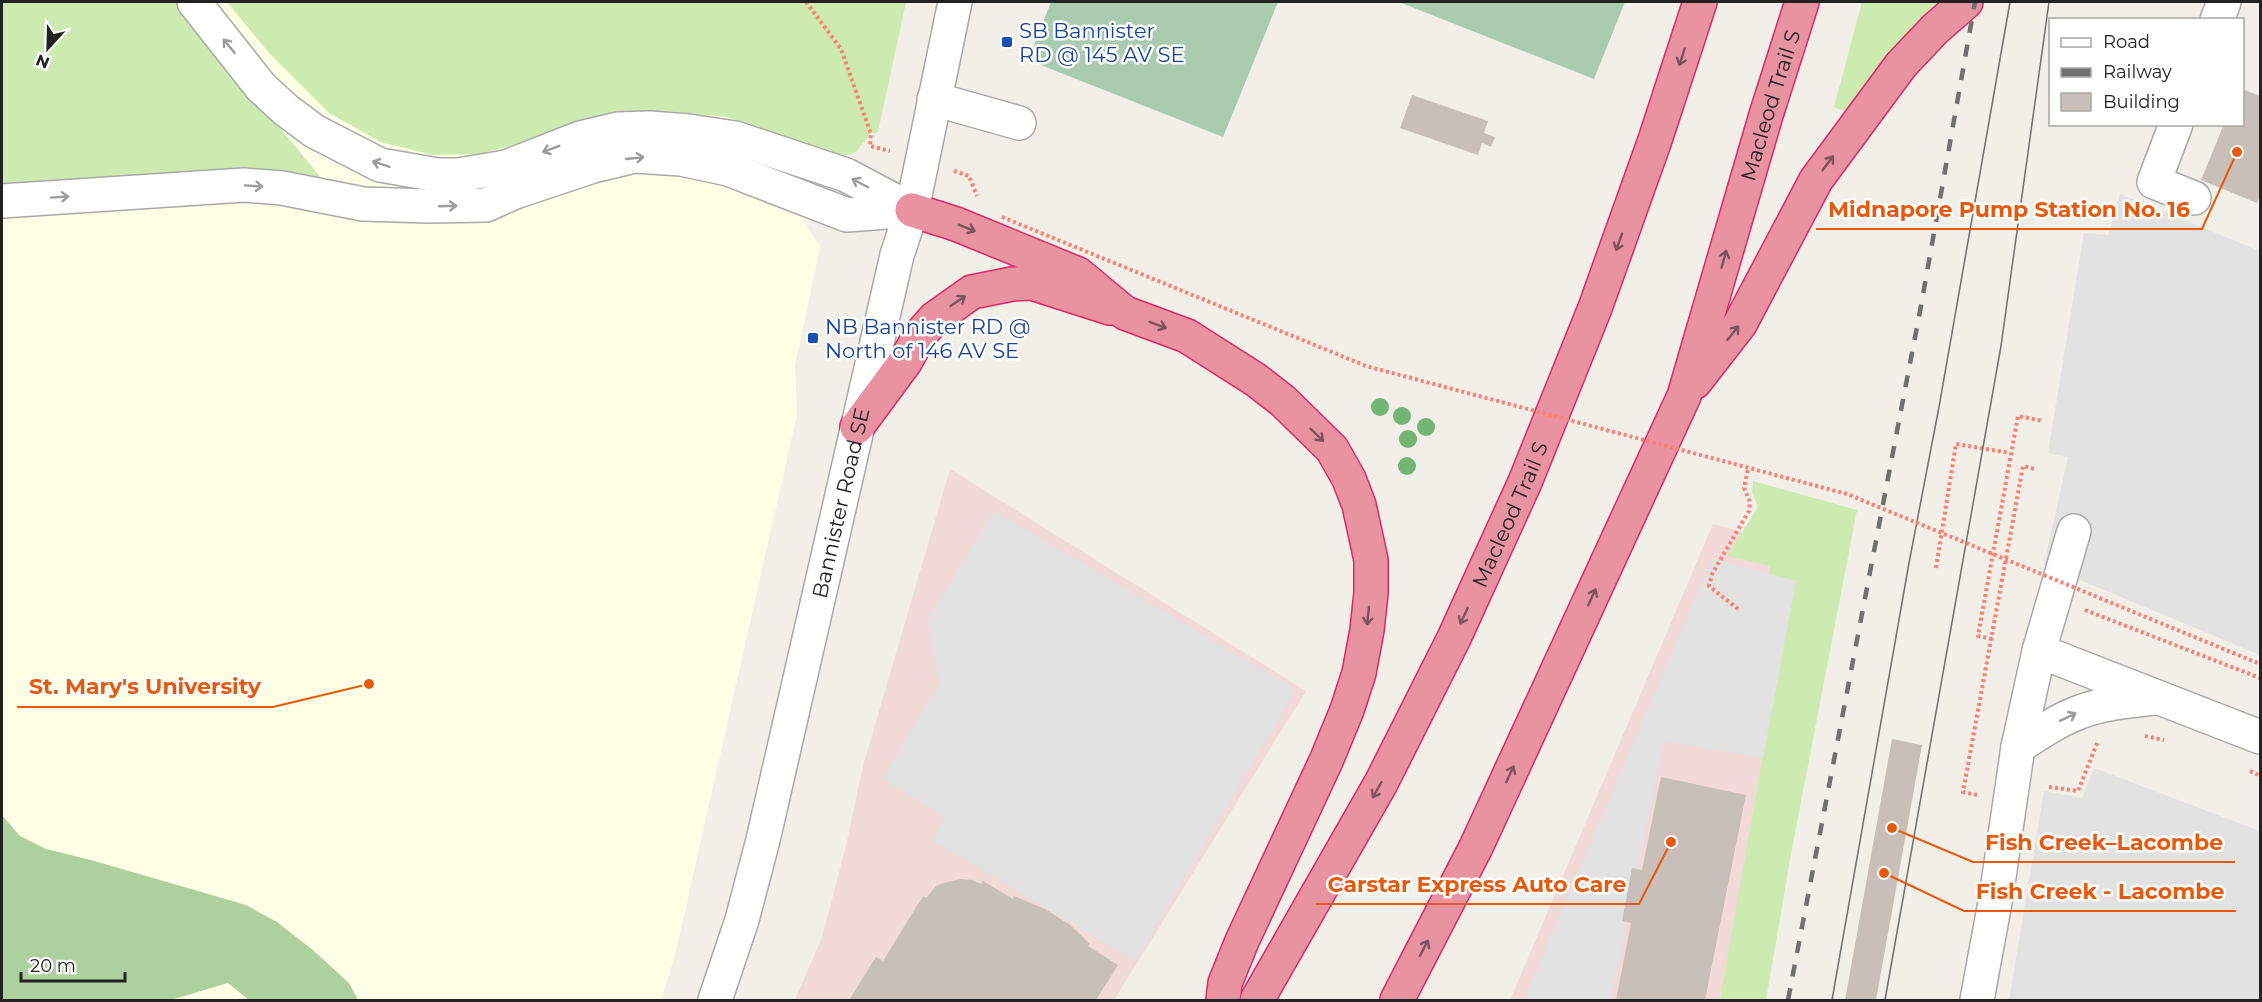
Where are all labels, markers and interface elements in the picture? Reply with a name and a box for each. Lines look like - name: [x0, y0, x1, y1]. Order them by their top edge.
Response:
- north arrow: [18, 18, 78, 78]
- place label: SB Bannister RD @ 145 AV SE: [1019, 18, 1184, 67]
- legend: [2049, 18, 2244, 126]
- street label: Macleod Trail S: [1735, 27, 1805, 184]
- text: Road: [2103, 31, 2150, 53]
- marker: SB Bannister RD @ 145 AV SE: [1000, 35, 1014, 49]
- one-way arrow: [223, 38, 236, 54]
- one-way arrow: [1676, 47, 1687, 66]
- text: N: [33, 50, 52, 73]
- text: Railway: [2103, 61, 2172, 83]
- text: Building: [2103, 91, 2180, 113]
- one-way arrow: [542, 144, 561, 155]
- one-way arrow: [625, 152, 644, 163]
- one-way arrow: [1822, 156, 1835, 172]
- one-way arrow: [372, 157, 390, 168]
- one-way arrow: [852, 177, 870, 188]
- one-way arrow: [244, 181, 264, 192]
- callout: Midnapore Pump Station No. 16: [1816, 189, 2202, 229]
- one-way arrow: [49, 192, 69, 203]
- text: Midnapore Pump Station No. 16: [1828, 196, 2190, 223]
- one-way arrow: [437, 200, 457, 211]
- one-way arrow: [958, 224, 976, 235]
- one-way arrow: [1613, 232, 1624, 251]
- one-way arrow: [1719, 250, 1730, 269]
- one-way arrow: [950, 295, 966, 307]
- place label: NB Bannister RD @ North of 146 AV SE: [825, 314, 1030, 363]
- one-way arrow: [1148, 321, 1167, 332]
- one-way arrow: [1726, 325, 1739, 341]
- marker: NB Bannister RD @ North of 146 AV SE: [806, 331, 820, 345]
- street label: Bannister Road SE: [806, 405, 874, 601]
- one-way arrow: [1310, 427, 1325, 442]
- street label: Macleod Trail S: [1466, 438, 1553, 591]
- one-way arrow: [1586, 588, 1598, 606]
- one-way arrow: [1362, 605, 1373, 625]
- one-way arrow: [1458, 606, 1470, 624]
- callout: St. Mary's University: [17, 667, 273, 707]
- text: St. Mary's University: [29, 673, 262, 700]
- one-way arrow: [2059, 711, 2077, 723]
- one-way arrow: [1504, 765, 1516, 783]
- one-way arrow: [1371, 781, 1383, 798]
- callout: Fish Creek–Lacombe: [1973, 822, 2235, 862]
- text: Fish Creek–Lacombe: [1985, 829, 2223, 856]
- callout: Carstar Express Auto Care: [1316, 864, 1639, 904]
- text: Carstar Express Auto Care: [1328, 871, 1627, 898]
- callout: Fish Creek - Lacombe: [1964, 871, 2236, 911]
- text: Fish Creek - Lacombe: [1976, 878, 2224, 905]
- one-way arrow: [1418, 940, 1430, 958]
- scale bar: [21, 945, 124, 983]
- text: 20 m: [30, 955, 76, 977]

